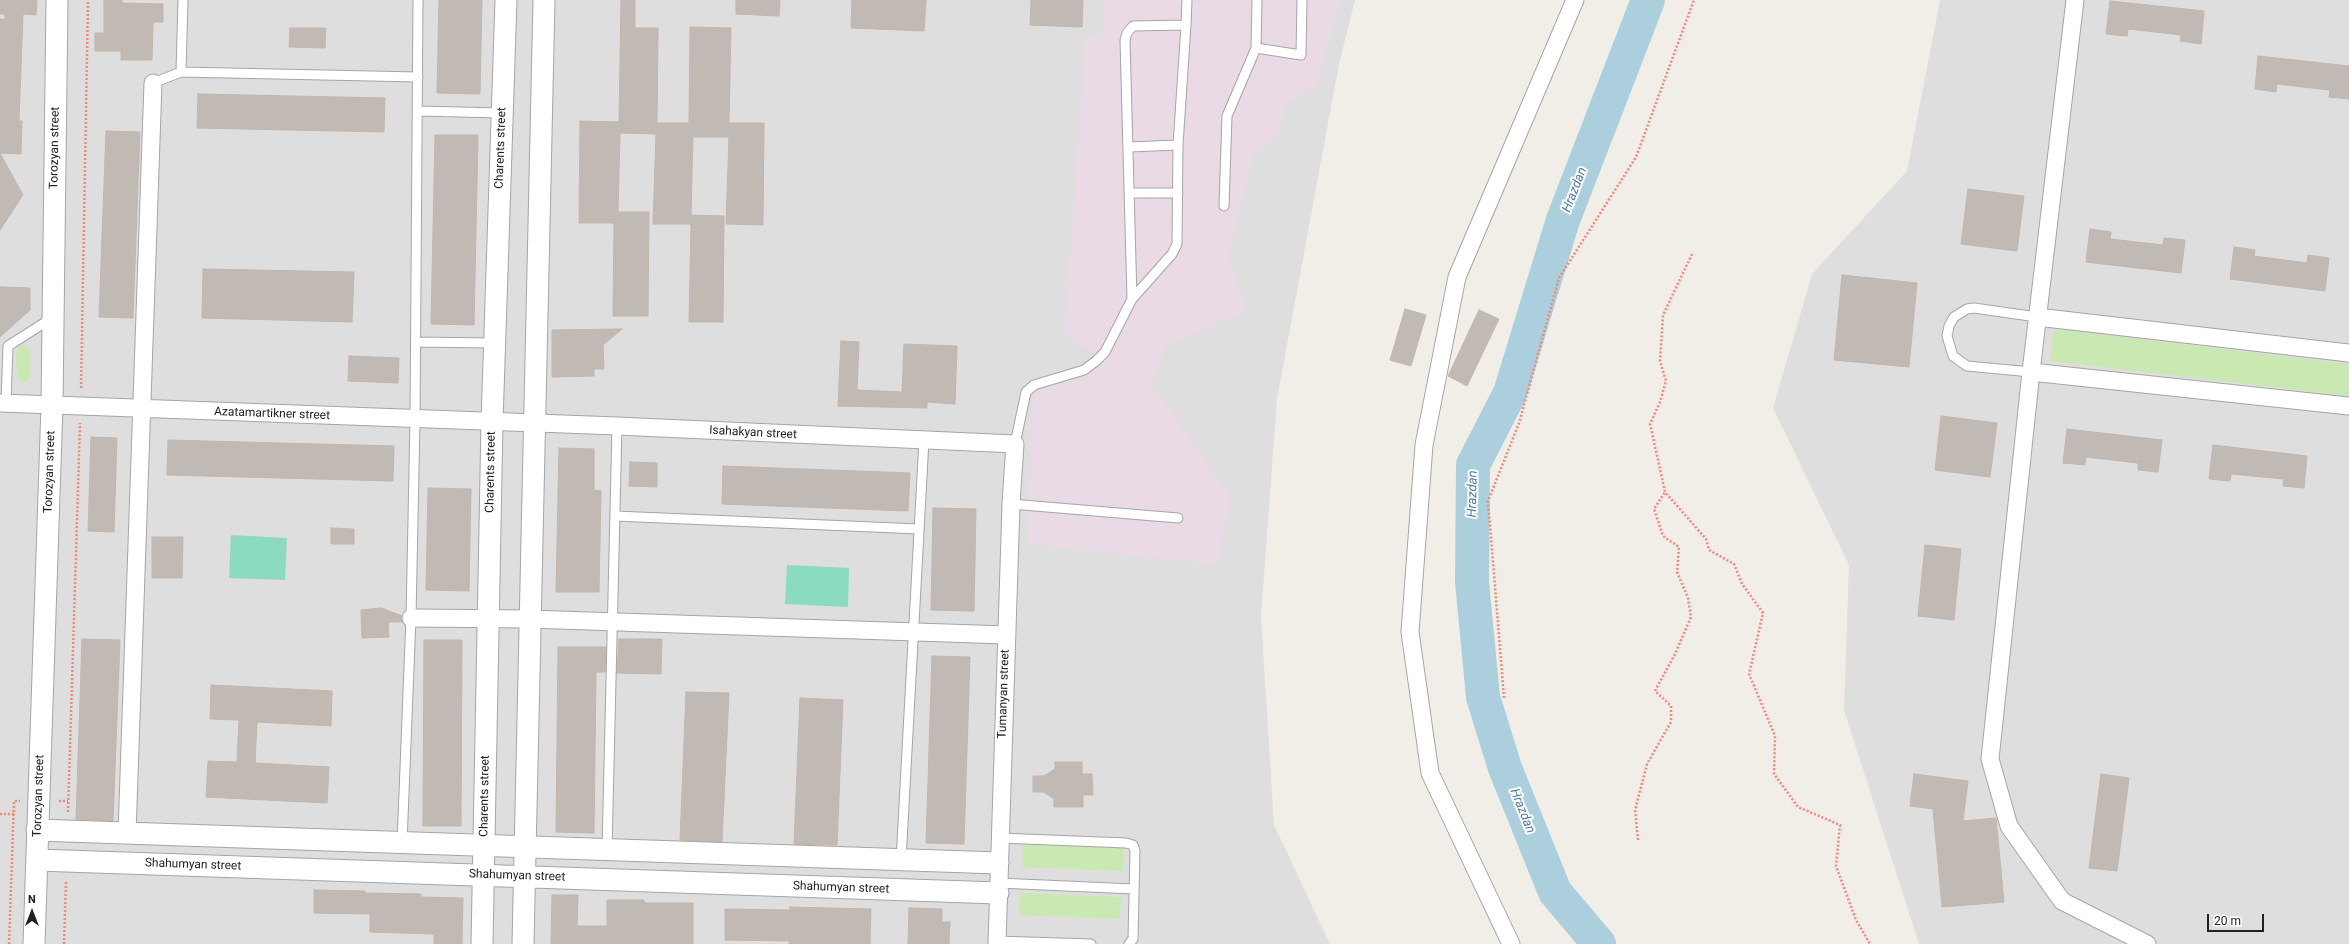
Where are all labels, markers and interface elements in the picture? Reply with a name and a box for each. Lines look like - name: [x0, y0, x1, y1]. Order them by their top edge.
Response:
- street label: Torozyan street: [47, 107, 63, 189]
- street label: Charents street: [492, 107, 510, 189]
- water label: Hrazdan: [1559, 165, 1591, 215]
- street label: Azatamartikner street: [214, 405, 330, 423]
- street label: Isahakyan street: [709, 424, 797, 442]
- street label: Torozyan street: [41, 431, 59, 513]
- street label: Charents street: [483, 431, 499, 513]
- water label: Hrazdan: [1465, 470, 1481, 518]
- street label: Tumanyan street: [995, 649, 1013, 739]
- street label: Torozyan street: [30, 755, 48, 837]
- street label: Charents street: [477, 755, 493, 837]
- water label: Hrazdan: [1506, 786, 1538, 836]
- street label: Shahumyan street: [145, 856, 241, 874]
- street label: Shahumyan street: [469, 867, 565, 885]
- street label: Shahumyan street: [793, 879, 889, 897]
- north arrow: [12, 892, 52, 932]
- text: N: [28, 893, 36, 906]
- scale bar: [2209, 906, 2266, 932]
- text: 20 m: [2214, 914, 2241, 928]

